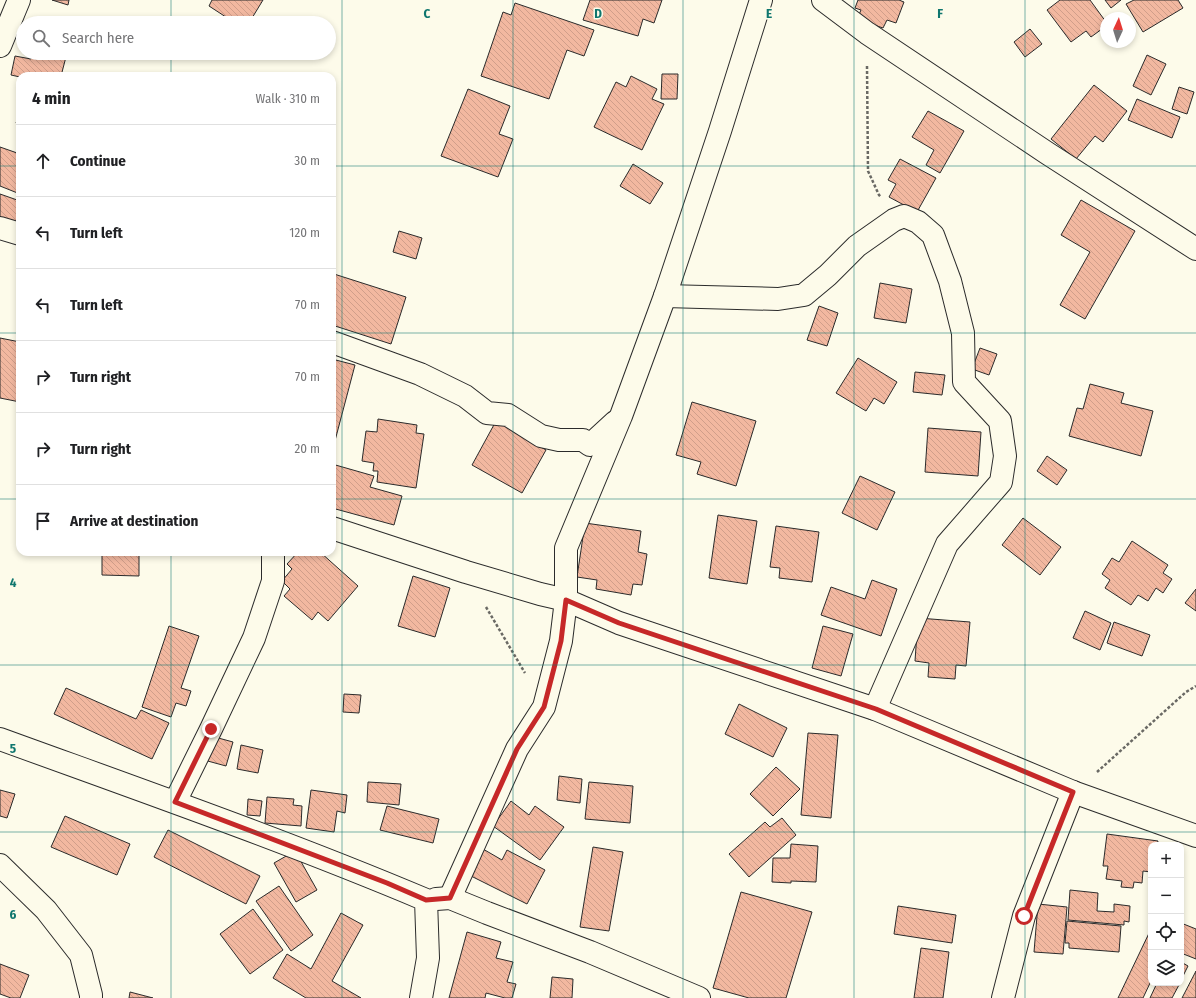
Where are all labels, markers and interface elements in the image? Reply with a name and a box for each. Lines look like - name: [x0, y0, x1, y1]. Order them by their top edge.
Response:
- text: C: [424, 6, 431, 21]
- text: D: [594, 6, 602, 21]
- text: E: [766, 6, 772, 21]
- text: F: [937, 6, 943, 21]
- north arrow: [1100, 12, 1136, 48]
- search box: [16, 16, 336, 60]
- icon: search: [30, 27, 52, 49]
- text: Search here: [62, 29, 134, 47]
- text: 4 min: [32, 88, 71, 109]
- text: Walk · 310 m: [256, 91, 320, 106]
- icon: ahead: [32, 150, 54, 172]
- text: Continue: [70, 152, 126, 170]
- text: 30 m: [294, 153, 320, 168]
- icon: left: [32, 222, 54, 244]
- text: Turn left: [70, 224, 123, 242]
- text: 120 m: [289, 225, 320, 240]
- icon: left: [32, 294, 54, 316]
- text: Turn left: [70, 296, 123, 314]
- text: 70 m: [295, 297, 320, 312]
- icon: right: [32, 366, 54, 388]
- text: Turn right: [70, 368, 131, 386]
- text: 70 m: [295, 369, 320, 384]
- icon: right: [32, 438, 54, 460]
- text: Turn right: [70, 440, 131, 458]
- text: 20 m: [294, 441, 320, 456]
- icon: arrive: [32, 510, 54, 532]
- text: Arrive at destination: [70, 512, 198, 530]
- text: 4: [10, 575, 17, 590]
- route end: [202, 720, 220, 738]
- text: 5: [10, 741, 16, 756]
- map controls: [1148, 842, 1184, 986]
- button: +: [1148, 842, 1184, 878]
- button: −: [1148, 878, 1184, 914]
- text: 6: [10, 907, 17, 922]
- route start: [1015, 907, 1033, 925]
- button: locate: [1148, 914, 1184, 950]
- button: layers: [1148, 950, 1184, 986]

